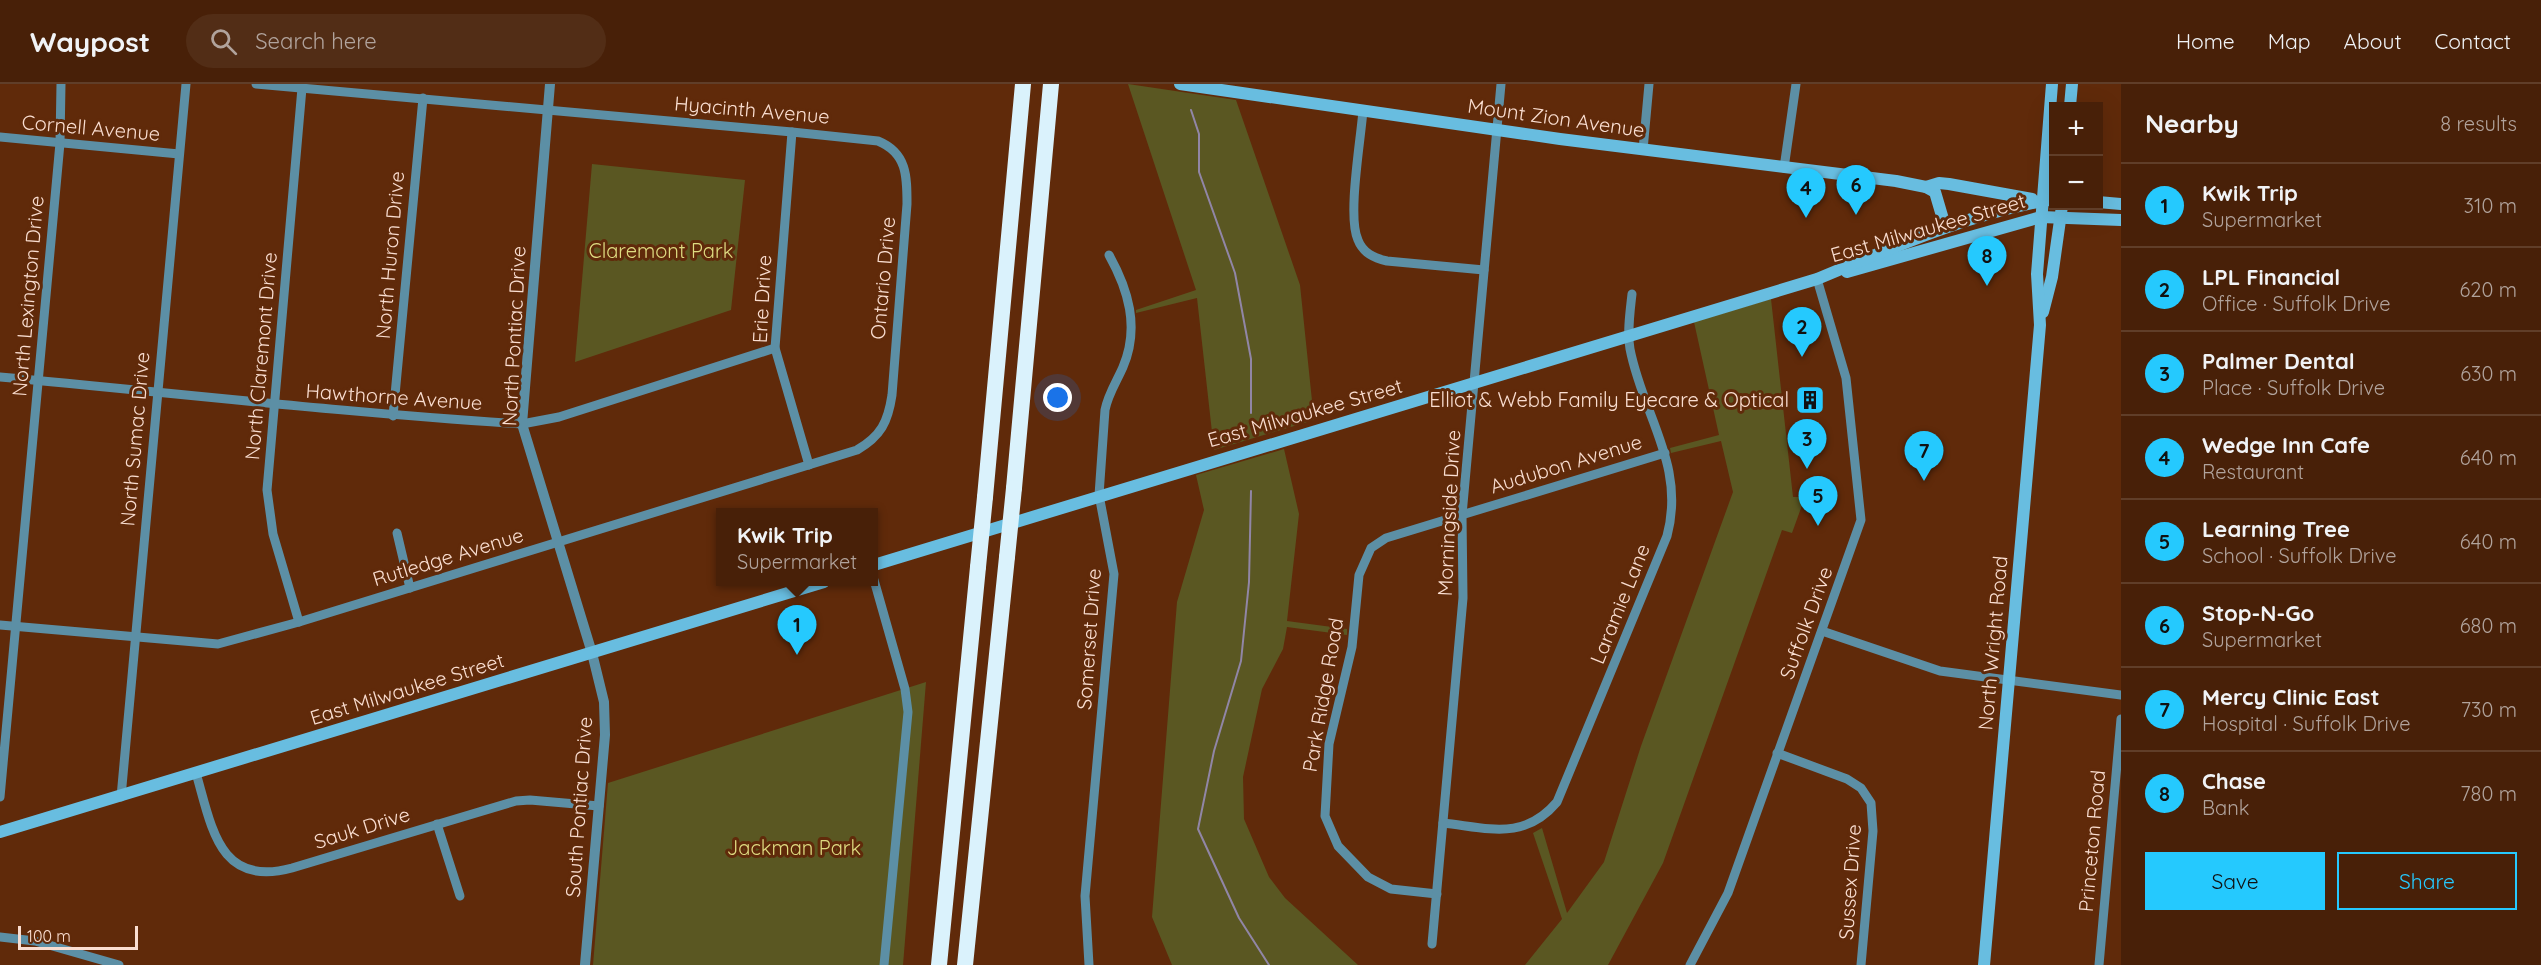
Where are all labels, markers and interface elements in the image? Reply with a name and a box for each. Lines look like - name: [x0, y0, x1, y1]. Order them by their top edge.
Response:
- search box: [186, 14, 606, 68]
- text: Waypost: [30, 24, 150, 59]
- icon: search: [207, 25, 240, 58]
- text: Search here: [255, 27, 377, 55]
- text: Home: [2176, 28, 2235, 54]
- text: Map: [2268, 28, 2311, 54]
- text: About: [2344, 28, 2402, 54]
- text: Contact: [2435, 28, 2511, 54]
- street label: Hyacinth Avenue: [673, 90, 831, 129]
- street label: Mount Zion Avenue: [1466, 93, 1646, 142]
- map controls: [2049, 102, 2103, 210]
- button: +: [2049, 102, 2103, 156]
- text: Nearby: [2145, 107, 2239, 140]
- street label: Cornell Avenue: [21, 109, 161, 146]
- text: 8 results: [2440, 111, 2517, 136]
- button: −: [2049, 156, 2103, 210]
- pin: 6: [1836, 166, 1876, 215]
- pin: 4: [1786, 168, 1826, 218]
- street label: North Huron Drive: [370, 170, 409, 340]
- text: Kwik Trip: [2202, 179, 2298, 207]
- street label: East Milwaukee Street: [1828, 188, 2028, 267]
- text: 1: [2161, 193, 2168, 218]
- text: 310 m: [2464, 193, 2517, 218]
- street label: North Lexington Drive: [6, 194, 49, 397]
- text: Supermarket: [2202, 207, 2322, 232]
- street label: Ontario Drive: [865, 215, 900, 341]
- pin: 8: [1968, 236, 2006, 286]
- park label: Claremont Park: [589, 238, 733, 263]
- street label: North Pontiac Drive: [496, 245, 531, 427]
- street label: North Claremont Drive: [239, 251, 282, 461]
- street label: Erie Drive: [747, 254, 776, 344]
- text: LPL Financial: [2202, 263, 2340, 291]
- text: 2: [2159, 277, 2170, 302]
- text: 620 m: [2460, 277, 2517, 302]
- text: Office · Suffolk Drive: [2202, 291, 2390, 316]
- pin: 2: [1782, 308, 1822, 357]
- text: Palmer Dental: [2202, 347, 2355, 375]
- street label: North Sumac Drive: [114, 351, 155, 527]
- text: 3: [2159, 361, 2170, 386]
- text: 630 m: [2460, 361, 2517, 386]
- street label: East Milwaukee Street: [1205, 373, 1405, 452]
- text: Place · Suffolk Drive: [2202, 375, 2385, 400]
- street label: Hawthorne Avenue: [305, 378, 483, 415]
- your location: [1043, 383, 1072, 412]
- building icon: Elliot & Webb Family Eyecare & Optical: [1794, 384, 1826, 416]
- place label: Elliot & Webb Family Eyecare & Optical: [1429, 387, 1789, 412]
- pin: 3: [1788, 420, 1826, 469]
- street label: Morningside Drive: [1432, 429, 1465, 597]
- street label: Audubon Avenue: [1487, 429, 1645, 499]
- text: Wedge Inn Cafe: [2202, 431, 2370, 459]
- pin: 7: [1904, 432, 1944, 481]
- text: 4: [2159, 445, 2170, 470]
- text: 640 m: [2460, 445, 2517, 470]
- text: Restaurant: [2202, 459, 2304, 484]
- pin: 5: [1798, 476, 1838, 526]
- popup: [716, 508, 878, 586]
- text: Learning Tree: [2202, 515, 2350, 543]
- text: Kwik Trip: [737, 521, 833, 549]
- street label: Rutledge Avenue: [369, 522, 526, 591]
- text: 5: [2159, 529, 2170, 554]
- text: 640 m: [2460, 529, 2517, 554]
- street label: Laramie Lane: [1584, 540, 1655, 667]
- text: School · Suffolk Drive: [2202, 543, 2397, 568]
- text: Supermarket: [737, 549, 857, 574]
- street label: North Wright Road: [1972, 555, 2013, 731]
- street label: Suffolk Drive: [1774, 563, 1837, 683]
- street label: Somerset Drive: [1071, 567, 1106, 710]
- text: Stop-N-Go: [2202, 599, 2314, 627]
- pin: 1: [778, 606, 816, 655]
- text: 6: [2159, 613, 2170, 638]
- text: 680 m: [2460, 613, 2517, 638]
- street label: Park Ridge Road: [1297, 616, 1348, 774]
- text: Supermarket: [2202, 627, 2322, 652]
- street label: East Milwaukee Street: [307, 647, 507, 730]
- text: Mercy Clinic East: [2202, 683, 2379, 711]
- text: 7: [2159, 697, 2170, 722]
- text: 730 m: [2461, 697, 2517, 722]
- text: Hospital · Suffolk Drive: [2202, 711, 2411, 736]
- street label: South Pontiac Drive: [560, 716, 597, 898]
- text: Chase: [2202, 767, 2266, 795]
- street label: Princeton Road: [2073, 769, 2110, 913]
- text: 8: [2159, 781, 2170, 806]
- text: 780 m: [2460, 781, 2517, 806]
- text: Bank: [2202, 795, 2249, 820]
- street label: Sauk Drive: [311, 801, 413, 854]
- street label: Sussex Drive: [1833, 823, 1866, 941]
- park label: Jackman Park: [727, 835, 861, 860]
- button: Save: [2145, 852, 2325, 910]
- button: Share: [2337, 852, 2517, 910]
- scale bar: [18, 923, 138, 950]
- text: 100 m: [27, 926, 71, 946]

